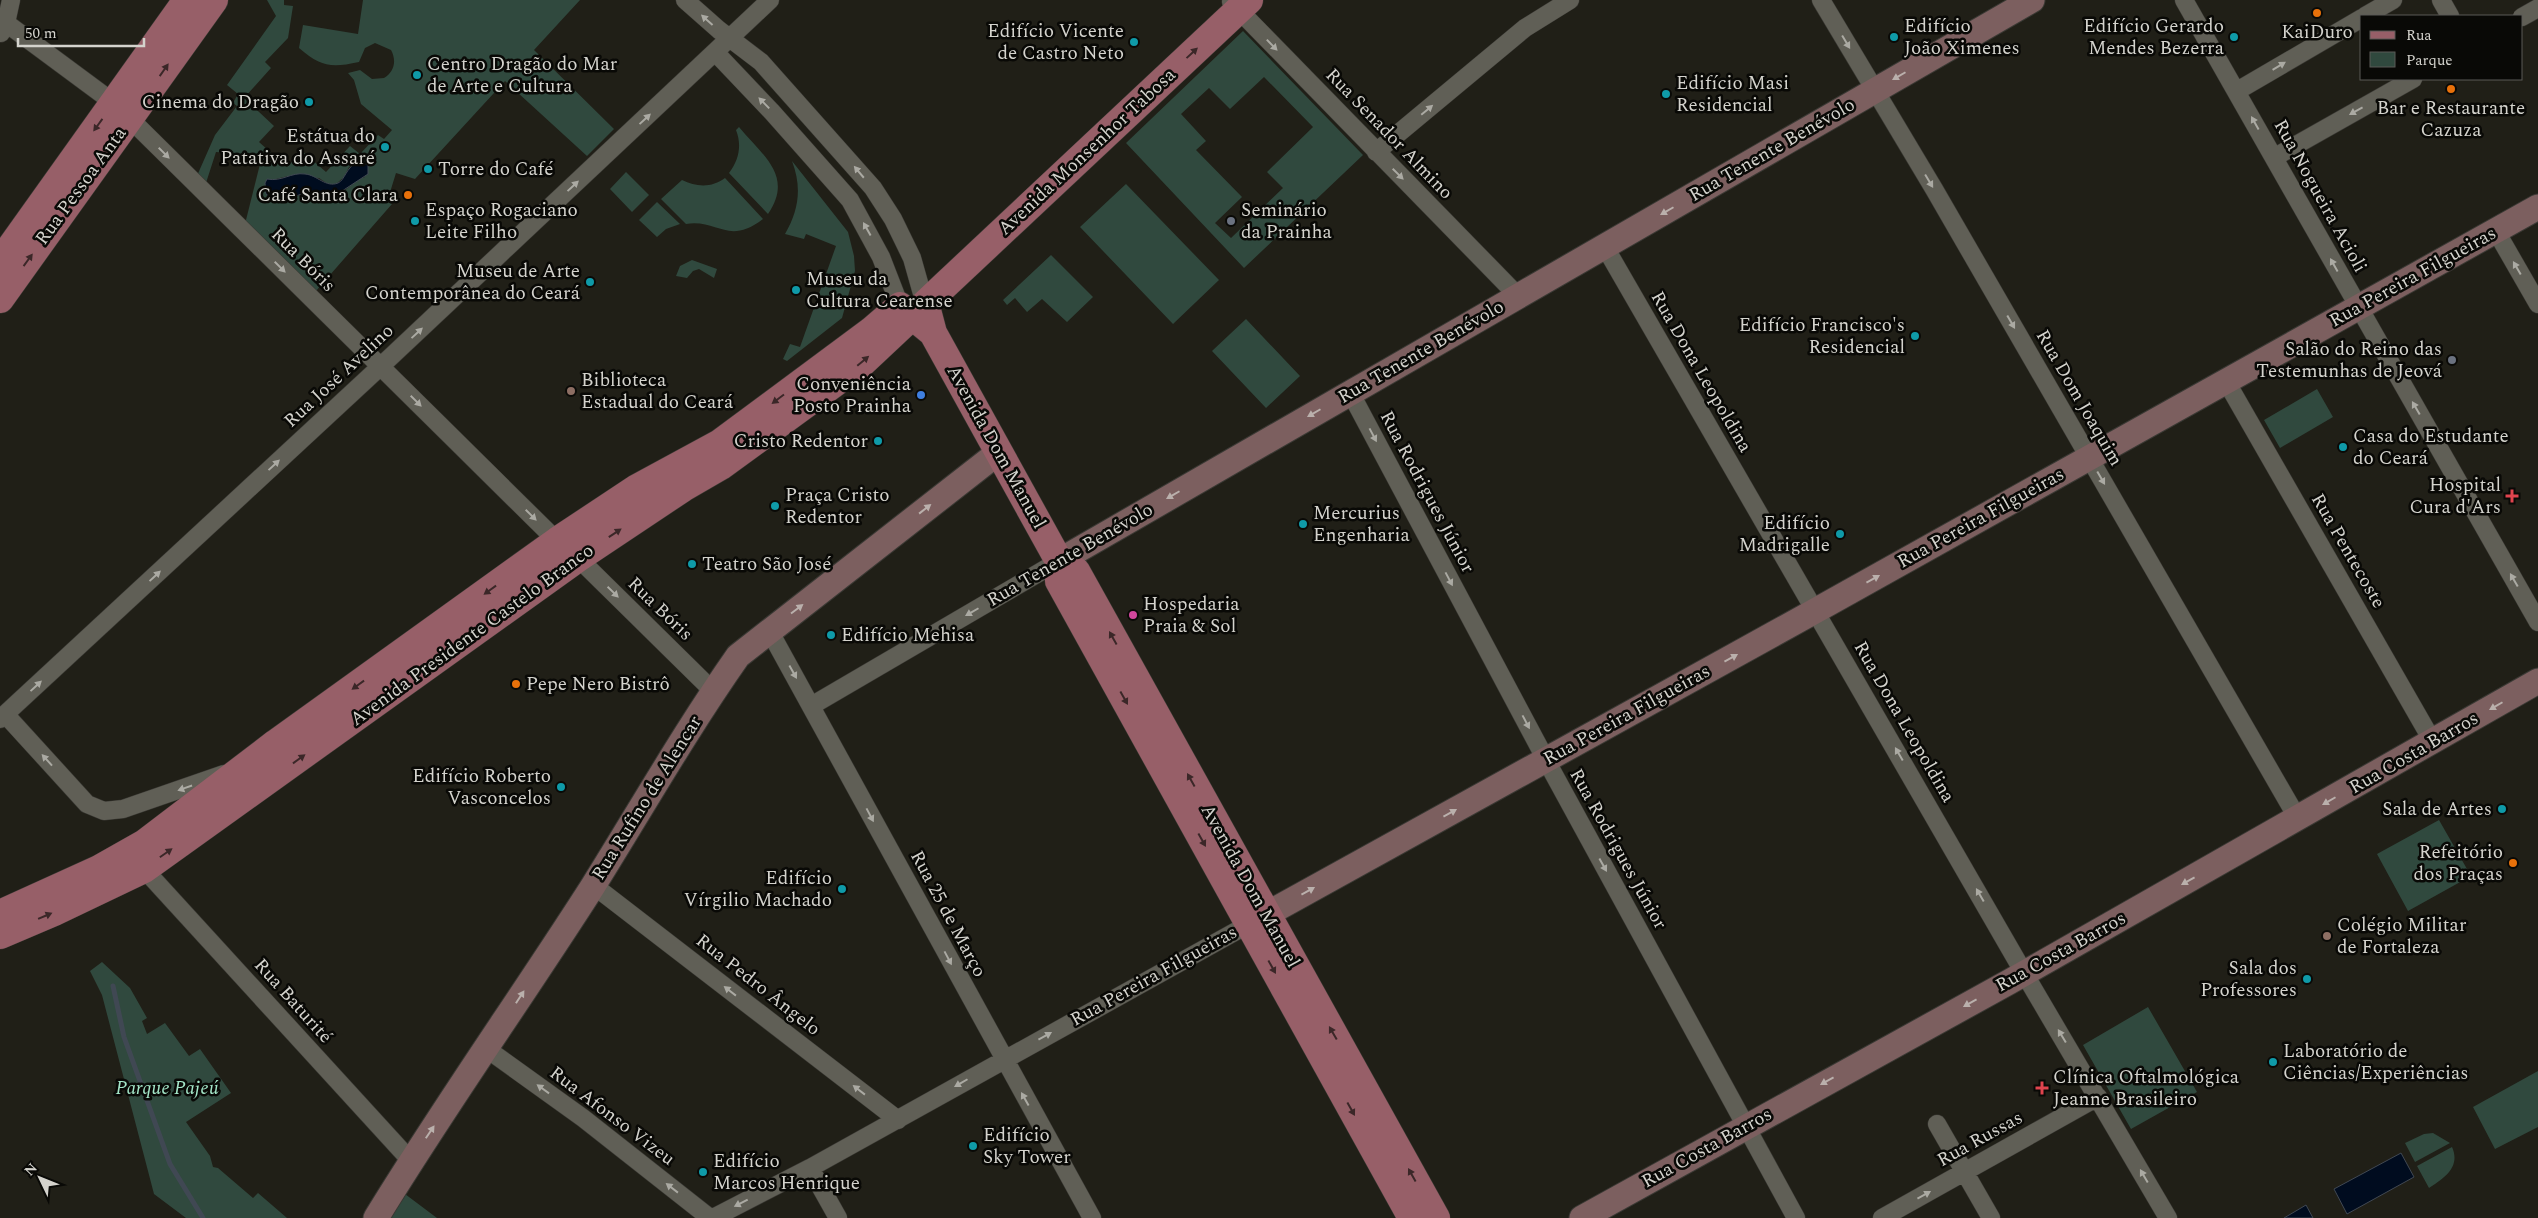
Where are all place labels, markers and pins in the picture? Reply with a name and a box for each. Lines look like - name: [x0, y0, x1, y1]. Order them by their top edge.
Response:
- marker: KaiDuro: [2311, 7, 2323, 19]
- place label: Edifício João Ximenes: [1904, 12, 2020, 63]
- place label: Edifício Gerardo Mendes Bezerra: [2083, 12, 2225, 63]
- place label: Edifício Vicente de Castro Neto: [987, 17, 1124, 68]
- place label: KaiDuro: [2281, 18, 2353, 47]
- marker: Edifício João Ximenes: [1888, 31, 1900, 43]
- marker: Edifício Gerardo Mendes Bezerra: [2228, 31, 2240, 43]
- marker: Edifício Vicente de Castro Neto: [1128, 36, 1140, 48]
- place label: Centro Dragão do Mar de Arte e Cultura: [427, 50, 618, 101]
- marker: Centro Dragão do Mar de Arte e Cultura: [411, 69, 423, 81]
- place label: Edifício Masi Residencial: [1676, 69, 1789, 120]
- marker: Bar e Restaurante Cazuza: [2445, 83, 2457, 95]
- place label: Cinema do Dragão: [142, 88, 299, 117]
- marker: Edifício Masi Residencial: [1660, 88, 1672, 100]
- place label: Bar e Restaurante Cazuza: [2377, 94, 2525, 145]
- marker: Cinema do Dragão: [303, 96, 315, 108]
- place label: Estátua do Patativa do Assaré: [220, 122, 375, 173]
- marker: Estátua do Patativa do Assaré: [379, 141, 391, 153]
- place label: Torre do Café: [438, 155, 553, 184]
- marker: Torre do Café: [422, 163, 434, 175]
- place label: Café Santa Clara: [257, 181, 399, 210]
- marker: Café Santa Clara: [402, 189, 414, 201]
- place label: Espaço Rogaciano Leite Filho: [425, 196, 578, 247]
- place label: Seminário da Prainha: [1241, 196, 1333, 247]
- marker: Espaço Rogaciano Leite Filho: [409, 215, 421, 227]
- marker: Seminário da Prainha: [1225, 215, 1237, 227]
- place label: Museu de Arte Contemporânea do Ceará: [365, 257, 581, 308]
- place label: Museu da Cultura Cearense: [806, 265, 953, 316]
- marker: Museu de Arte Contemporânea do Ceará: [584, 276, 596, 288]
- marker: Museu da Cultura Cearense: [790, 284, 802, 296]
- place label: Edifício Francisco's Residencial: [1739, 311, 1905, 362]
- marker: Edifício Francisco's Residencial: [1909, 330, 1921, 342]
- place label: Salão do Reino das Testemunhas de Jeová: [2256, 335, 2443, 386]
- marker: Salão do Reino das Testemunhas de Jeová: [2446, 354, 2458, 366]
- place label: Biblioteca Estadual do Ceará: [581, 366, 734, 417]
- place label: Conveniência Posto Prainha: [793, 370, 912, 421]
- marker: Biblioteca Estadual do Ceará: [565, 385, 577, 397]
- marker: Conveniência Posto Prainha: [915, 389, 927, 401]
- place label: Casa do Estudante do Ceará: [2353, 422, 2509, 473]
- place label: Cristo Redentor: [734, 427, 868, 456]
- marker: Cristo Redentor: [872, 435, 884, 447]
- marker: Casa do Estudante do Ceará: [2337, 441, 2349, 453]
- place label: Hospital Cura d'Ars: [2409, 471, 2501, 522]
- place label: Praça Cristo Redentor: [785, 481, 889, 532]
- marker: Hospital Cura d'Ars: [2505, 489, 2519, 503]
- place label: Mercurius Engenharia: [1313, 499, 1411, 550]
- marker: Praça Cristo Redentor: [769, 500, 781, 512]
- place label: Edifício Madrigalle: [1739, 509, 1830, 560]
- marker: Mercurius Engenharia: [1297, 518, 1309, 530]
- marker: Edifício Madrigalle: [1834, 528, 1846, 540]
- place label: Teatro São José: [702, 550, 831, 579]
- marker: Teatro São José: [686, 558, 698, 570]
- place label: Hospedaria Praia & Sol: [1143, 590, 1240, 641]
- marker: Hospedaria Praia & Sol: [1127, 609, 1139, 621]
- place label: Edifício Mehisa: [841, 621, 975, 650]
- marker: Edifício Mehisa: [825, 629, 837, 641]
- place label: Pepe Nero Bistrô: [526, 670, 670, 699]
- marker: Pepe Nero Bistrô: [510, 678, 522, 690]
- place label: Edifício Roberto Vasconcelos: [412, 762, 551, 813]
- marker: Edifício Roberto Vasconcelos: [555, 781, 567, 793]
- place label: Sala de Artes: [2382, 795, 2492, 824]
- marker: Sala de Artes: [2496, 803, 2508, 815]
- place label: Refeitório dos Praças: [2414, 838, 2503, 889]
- marker: Refeitório dos Praças: [2507, 857, 2519, 869]
- place label: Edifício Vírgilio Machado: [684, 864, 832, 915]
- marker: Edifício Vírgilio Machado: [836, 883, 848, 895]
- place label: Colégio Militar de Fortaleza: [2337, 911, 2467, 962]
- marker: Colégio Militar de Fortaleza: [2321, 930, 2333, 942]
- place label: Sala dos Professores: [2200, 954, 2297, 1005]
- marker: Sala dos Professores: [2301, 973, 2313, 985]
- place label: Laboratório de Ciências/Experiências: [2283, 1037, 2468, 1088]
- marker: Laboratório de Ciências/Experiências: [2267, 1056, 2279, 1068]
- place label: Clínica Oftalmológica Jeanne Brasileiro: [2053, 1063, 2240, 1114]
- marker: Clínica Oftalmológica Jeanne Brasileiro: [2035, 1081, 2049, 1095]
- place label: Edifício Sky Tower: [983, 1121, 1071, 1172]
- marker: Edifício Sky Tower: [967, 1140, 979, 1152]
- place label: Edifício Marcos Henrique: [713, 1147, 860, 1198]
- marker: Edifício Marcos Henrique: [697, 1166, 709, 1178]

